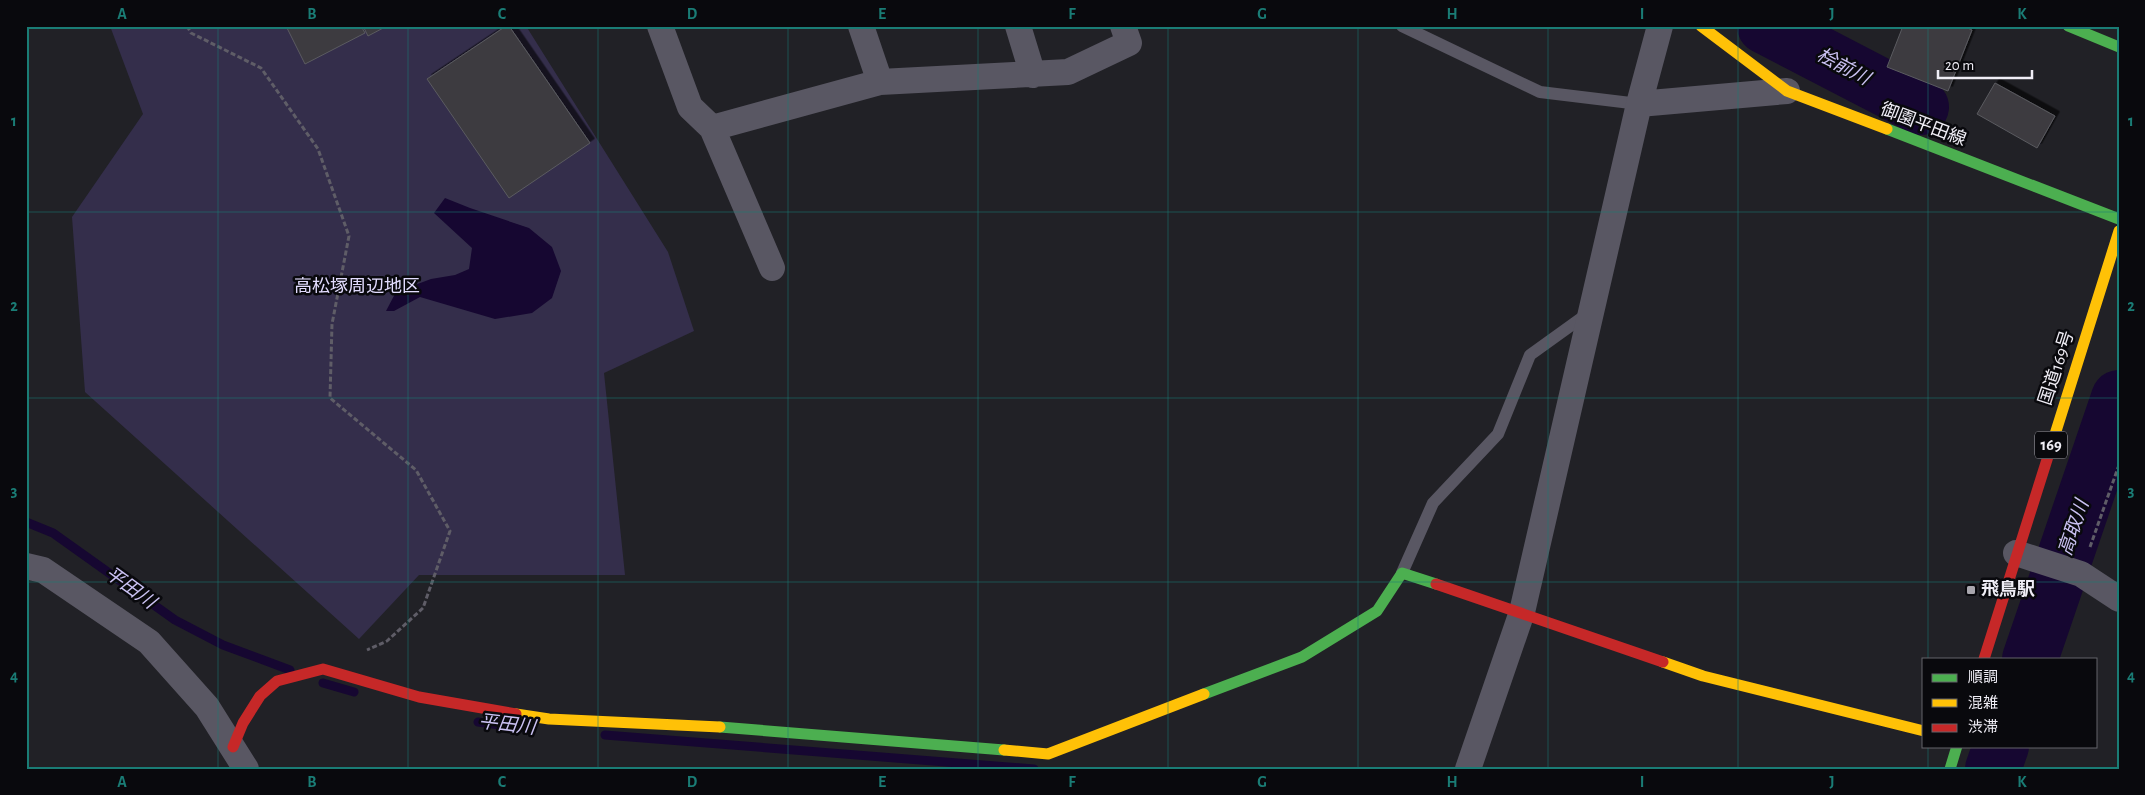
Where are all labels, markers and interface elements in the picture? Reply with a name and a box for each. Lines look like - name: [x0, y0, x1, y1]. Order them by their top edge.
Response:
- text: A: [117, 6, 127, 22]
- text: B: [307, 6, 317, 22]
- text: C: [498, 6, 507, 22]
- text: D: [687, 6, 698, 22]
- text: E: [878, 6, 886, 22]
- text: F: [1068, 6, 1076, 22]
- text: G: [1257, 6, 1267, 22]
- text: H: [1446, 6, 1458, 22]
- text: I: [1640, 6, 1644, 22]
- text: J: [1829, 6, 1835, 22]
- text: K: [2017, 6, 2027, 22]
- water label: 桧前川: [1813, 43, 1875, 90]
- scale bar: [1938, 48, 2031, 80]
- text: 20 m: [1945, 58, 1974, 73]
- street label: 御園平田線: [1878, 99, 1969, 150]
- text: 1: [11, 113, 17, 129]
- text: 1: [2128, 113, 2134, 129]
- park label: 高松塚周辺地区: [294, 277, 420, 296]
- text: 2: [10, 298, 18, 314]
- text: 2: [2127, 298, 2135, 314]
- street label: 国道169号: [2035, 328, 2077, 407]
- road number: 169: [2035, 432, 2067, 458]
- text: 3: [11, 483, 18, 499]
- text: 3: [2128, 483, 2135, 499]
- water label: 高取川: [2055, 496, 2093, 558]
- water label: 平田川: [101, 564, 160, 614]
- place label: 飛鳥駅: [1981, 579, 2035, 599]
- marker: 飛鳥駅: [1965, 584, 1977, 596]
- legend: [1922, 658, 2098, 748]
- text: 4: [10, 668, 18, 684]
- text: 4: [2127, 668, 2135, 684]
- text: 順調: [1968, 670, 1998, 685]
- text: 混雑: [1968, 695, 1998, 711]
- water label: 平田川: [478, 712, 538, 738]
- text: 渋滞: [1968, 719, 1998, 735]
- text: A: [117, 774, 127, 790]
- text: B: [307, 774, 317, 790]
- text: C: [498, 774, 507, 790]
- text: D: [687, 774, 698, 790]
- text: E: [878, 774, 886, 790]
- text: F: [1068, 774, 1076, 790]
- text: G: [1257, 774, 1267, 790]
- text: H: [1446, 774, 1458, 790]
- text: I: [1640, 774, 1644, 790]
- text: J: [1829, 774, 1835, 790]
- text: K: [2017, 774, 2027, 790]

